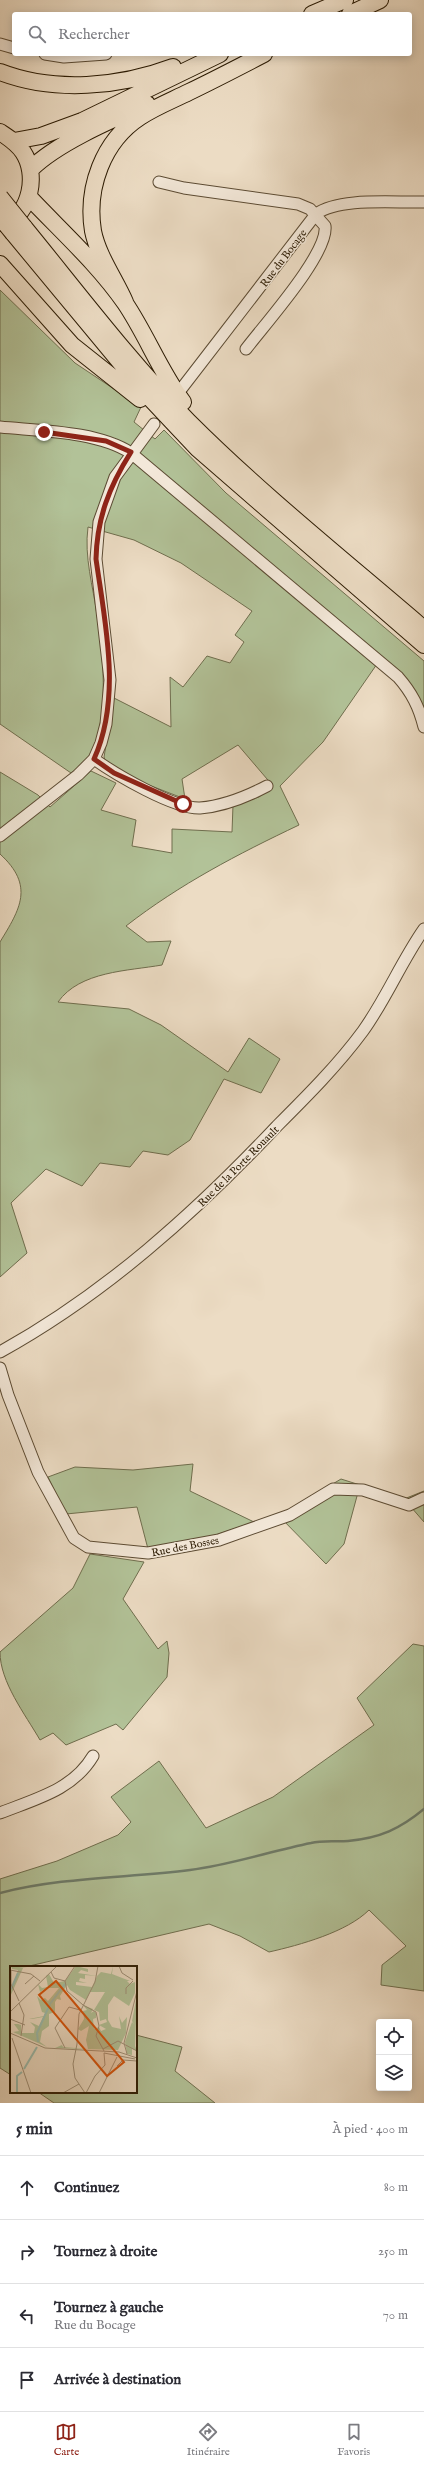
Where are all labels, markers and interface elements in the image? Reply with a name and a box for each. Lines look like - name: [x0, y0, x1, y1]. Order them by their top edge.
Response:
- search box: [12, 12, 412, 56]
- icon: search: [26, 23, 48, 45]
- text: Rechercher: [58, 25, 130, 44]
- street label: Rue du Bocage: [257, 227, 310, 290]
- route end: [35, 423, 53, 441]
- route start: [174, 795, 192, 813]
- street label: Rue de la Porte Rouault: [195, 1123, 282, 1210]
- street label: Rue des Bosses: [150, 1534, 220, 1560]
- inset map: [10, 1966, 137, 2093]
- map controls: [376, 2019, 412, 2091]
- button: locate: [376, 2019, 412, 2055]
- button: layers: [376, 2055, 412, 2091]
- text: 5 min: [16, 2119, 53, 2140]
- text: À pied · 400 m: [332, 2121, 408, 2138]
- icon: ahead: [16, 2177, 38, 2199]
- text: Continuez: [54, 2178, 119, 2197]
- text: 80 m: [384, 2179, 408, 2196]
- icon: right: [16, 2241, 38, 2263]
- text: Tournez à droite: [54, 2242, 157, 2261]
- text: 250 m: [378, 2243, 408, 2260]
- text: Tournez à gauche: [54, 2298, 163, 2317]
- icon: left: [16, 2305, 38, 2327]
- text: 70 m: [383, 2307, 408, 2324]
- text: Rue du Bocage: [54, 2317, 136, 2334]
- icon: arrive: [16, 2369, 38, 2391]
- text: Arrivée à destination: [54, 2370, 181, 2389]
- tab: Carte: [54, 2421, 79, 2459]
- tab: Itinéraire: [187, 2421, 230, 2459]
- tab: Favoris: [337, 2421, 370, 2459]

